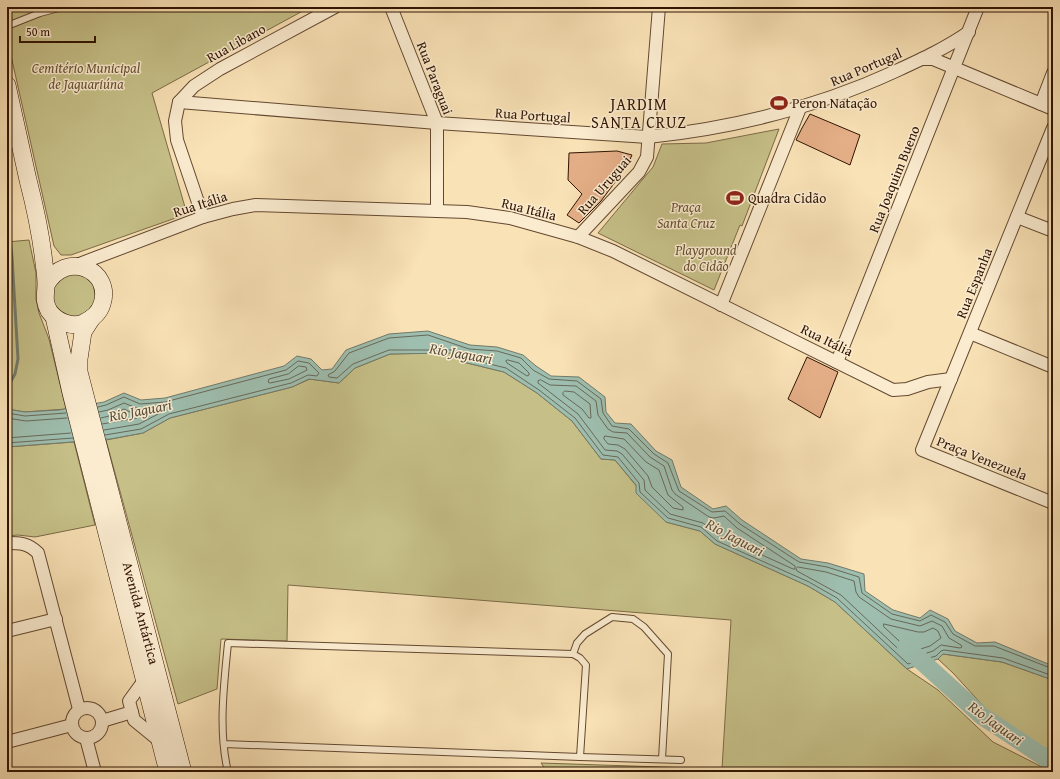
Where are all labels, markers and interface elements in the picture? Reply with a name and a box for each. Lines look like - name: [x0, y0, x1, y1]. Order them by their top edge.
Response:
- scale bar: [20, 18, 95, 44]
- street label: Rua Libano: [203, 19, 269, 67]
- text: 50 m: [26, 23, 50, 40]
- street label: Rua Paraguai: [412, 39, 458, 117]
- street label: Rua Portugal: [827, 43, 905, 91]
- park label: Cemitério Municipal de Jaguariúna: [32, 58, 141, 94]
- district label: JARDIM SANTA CRUZ: [591, 92, 687, 134]
- sports icon: Peron Natação: [769, 93, 789, 113]
- place label: Peron Natação: [792, 93, 877, 113]
- street label: Rua Portugal: [494, 102, 572, 128]
- street label: Rua Joaquim Bueno: [863, 122, 925, 236]
- street label: Rua Uruguai: [573, 151, 636, 219]
- street label: Rua Itália: [170, 186, 230, 222]
- sports icon: Quadra Cidão: [725, 188, 745, 208]
- place label: Quadra Cidão: [748, 188, 826, 208]
- street label: Rua Itália: [500, 193, 559, 226]
- park label: Praça Santa Cruz: [657, 197, 716, 233]
- park label: Playground do Cidão: [674, 240, 737, 276]
- street label: Rua Espanha: [951, 244, 997, 321]
- street label: Rua Itália: [798, 319, 857, 361]
- water label: Rio Jaguari: [427, 337, 494, 369]
- water label: Rio Jaguari: [106, 394, 173, 427]
- street label: Praça Venezuela: [934, 431, 1031, 485]
- water label: Rio Jaguari: [701, 512, 768, 561]
- street label: Avenida Antártica: [118, 560, 164, 667]
- water label: Rio Jaguari: [963, 695, 1028, 750]

